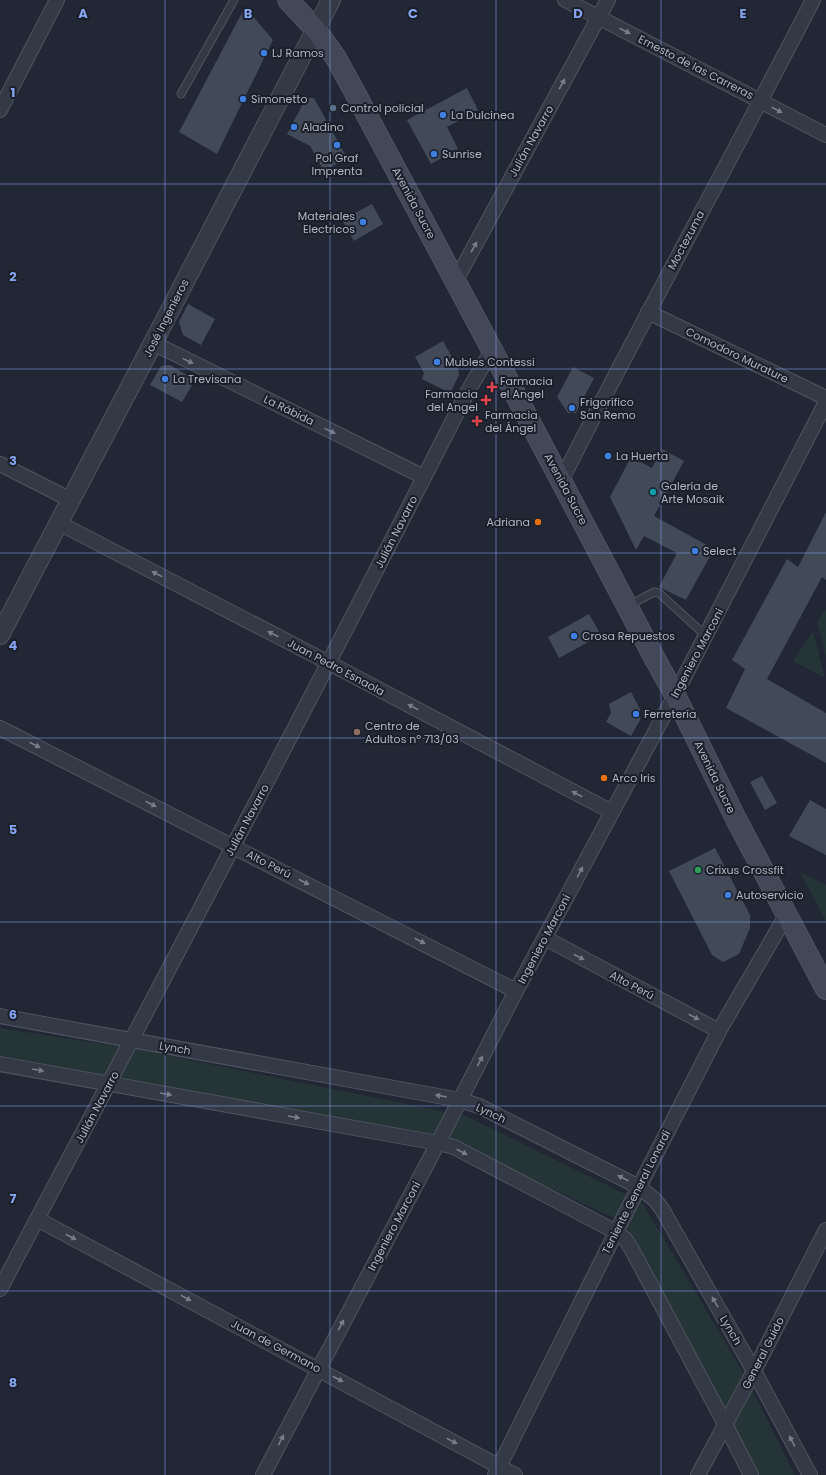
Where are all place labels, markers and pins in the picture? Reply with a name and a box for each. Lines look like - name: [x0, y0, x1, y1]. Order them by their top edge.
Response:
- place label: LJ Ramos: [272, 45, 324, 61]
- marker: LJ Ramos: [259, 48, 269, 58]
- place label: Simonetto: [251, 91, 307, 107]
- marker: Simonetto: [238, 94, 248, 104]
- place label: Control policial: [341, 100, 424, 116]
- marker: Control policial: [328, 103, 338, 113]
- place label: La Dulcinea: [451, 107, 514, 123]
- marker: La Dulcinea: [438, 110, 448, 120]
- place label: Aladino: [302, 119, 344, 135]
- marker: Aladino: [289, 122, 299, 132]
- marker: Pol Graf Imprenta: [332, 140, 342, 150]
- place label: Sunrise: [442, 146, 482, 162]
- marker: Sunrise: [429, 149, 439, 159]
- place label: Pol Graf Imprenta: [312, 150, 362, 179]
- place label: Materiales Electricos: [298, 208, 355, 237]
- marker: Materiales Electricos: [358, 217, 368, 227]
- place label: Mubles Contessi: [445, 354, 535, 370]
- marker: Mubles Contessi: [432, 357, 442, 367]
- place label: La Trevisana: [173, 371, 242, 387]
- place label: Farmacia el Angel: [500, 373, 553, 402]
- marker: La Trevisana: [160, 374, 170, 384]
- marker: Farmacia el Angel: [487, 382, 497, 392]
- place label: Farmacia del Angel: [425, 386, 478, 415]
- place label: Frigorífico San Remo: [580, 394, 636, 423]
- marker: Farmacia del Angel: [481, 395, 491, 405]
- marker: Frigorífico San Remo: [567, 403, 577, 413]
- place label: Farmacia del Ángel: [485, 407, 538, 436]
- marker: Farmacia del Ángel: [472, 416, 482, 426]
- place label: La Huerta: [616, 448, 668, 464]
- marker: La Huerta: [603, 451, 613, 461]
- place label: Galería de Arte Mosaik: [661, 478, 725, 507]
- marker: Galería de Arte Mosaik: [648, 487, 658, 497]
- place label: Adriana: [486, 514, 530, 530]
- marker: Adriana: [533, 517, 543, 527]
- place label: Select: [703, 543, 736, 559]
- marker: Select: [690, 546, 700, 556]
- place label: Crosa Repuestos: [582, 628, 675, 644]
- marker: Crosa Repuestos: [569, 631, 579, 641]
- place label: Ferretería: [644, 706, 696, 722]
- marker: Ferretería: [631, 709, 641, 719]
- place label: Centro de Adultos nº 713/03: [365, 718, 459, 747]
- marker: Centro de Adultos nº 713/03: [352, 727, 362, 737]
- place label: Arco Iris: [612, 770, 656, 786]
- marker: Arco Iris: [599, 773, 609, 783]
- place label: Crixus Crossfit: [706, 862, 784, 878]
- marker: Crixus Crossfit: [693, 865, 703, 875]
- place label: Autoservicio: [736, 887, 803, 903]
- marker: Autoservicio: [723, 890, 733, 900]

